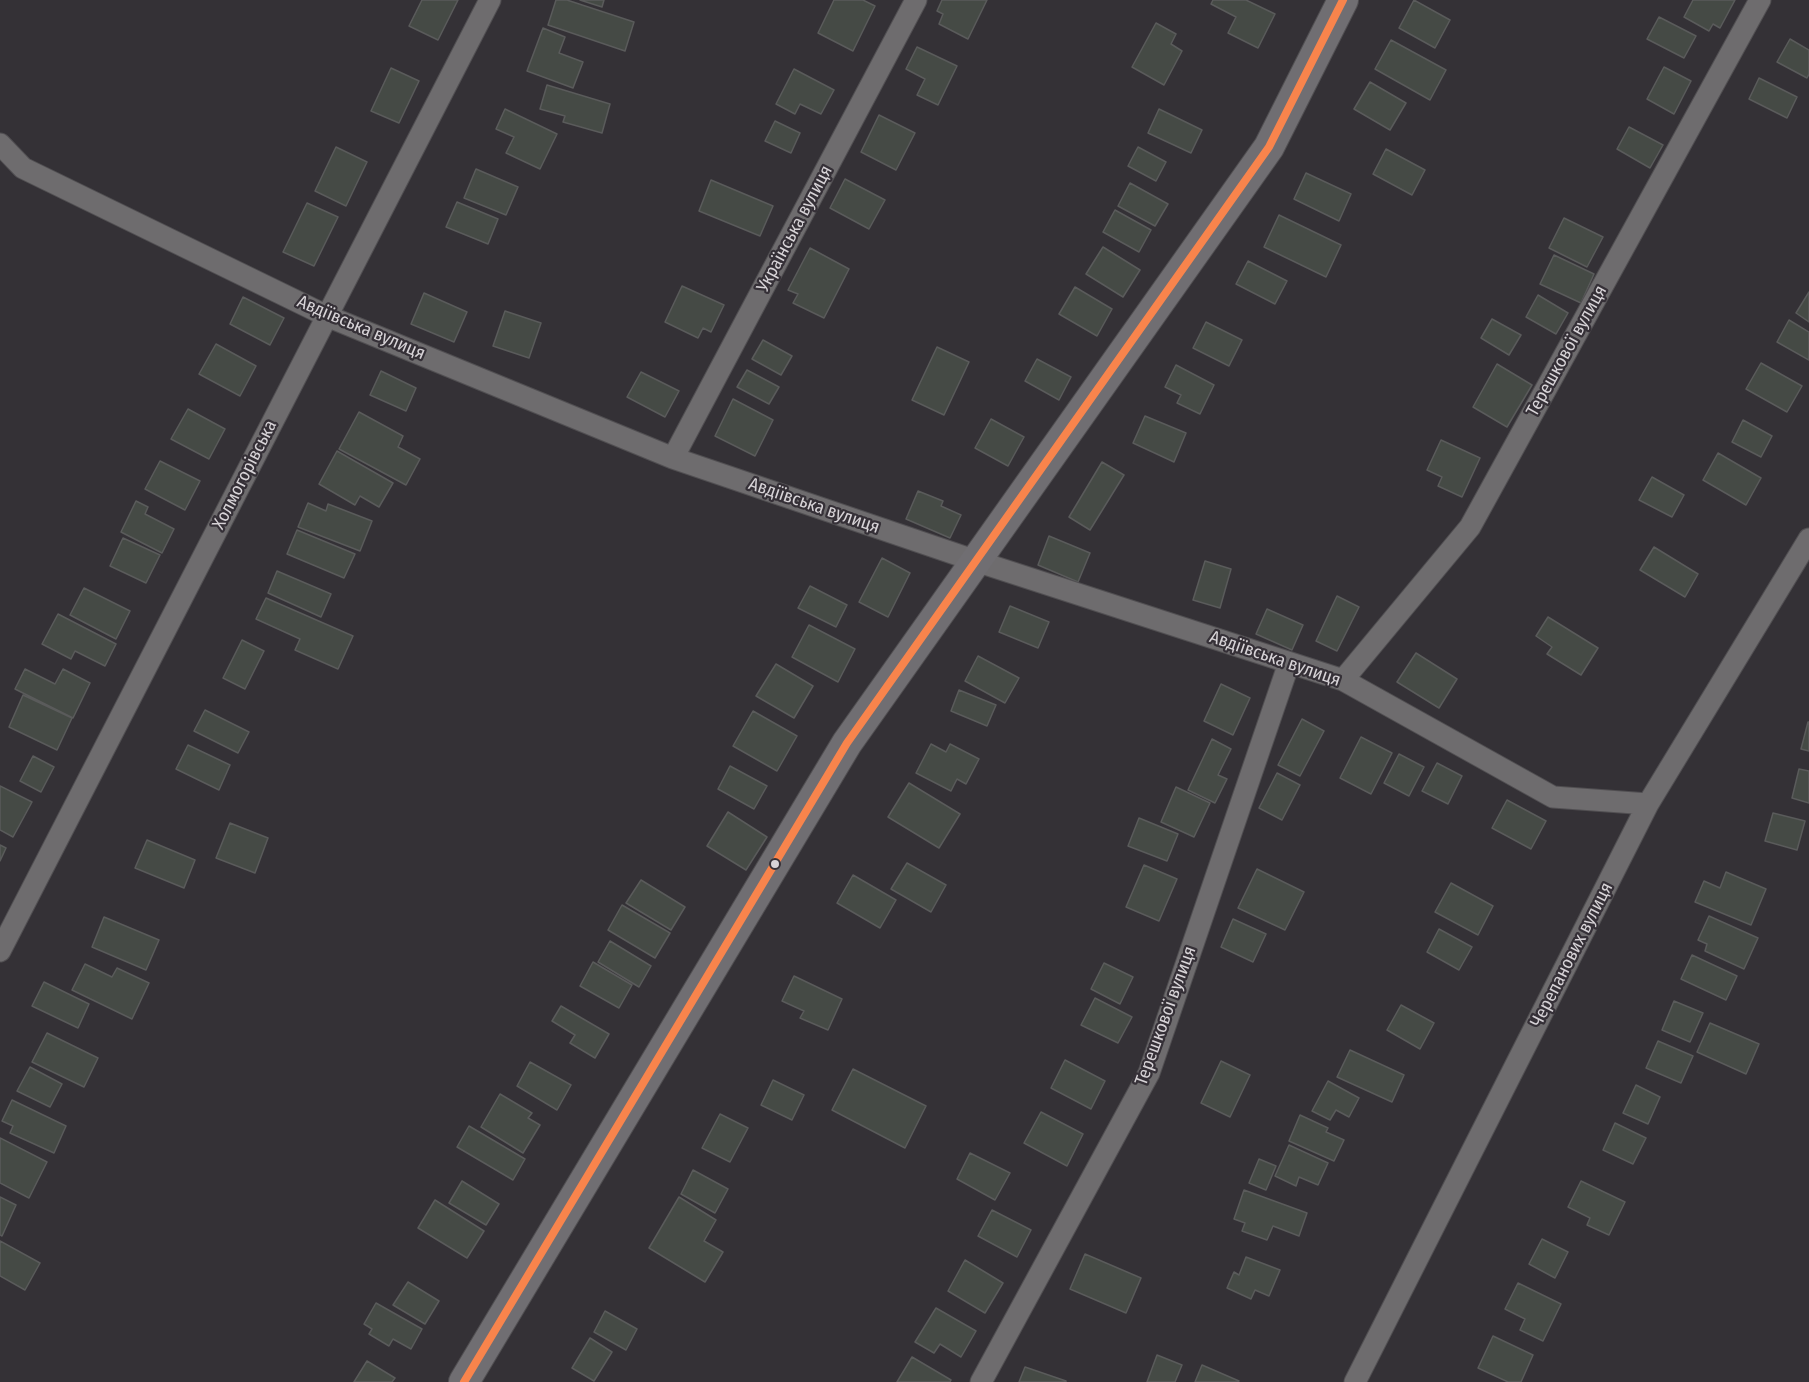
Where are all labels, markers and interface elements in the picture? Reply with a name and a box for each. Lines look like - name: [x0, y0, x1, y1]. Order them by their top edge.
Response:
- street label: Українська вулиця: [753, 162, 837, 296]
- street label: Терешкової вулиця: [1522, 282, 1612, 420]
- street label: Авдіївська вулиця: [294, 291, 428, 365]
- street label: Холмогорівська: [208, 417, 282, 533]
- street label: Авдіївська вулиця: [746, 473, 882, 539]
- street label: Авдіївська вулиця: [1207, 626, 1343, 692]
- unlabelled marker: [769, 858, 781, 870]
- street label: Черепанових вулиця: [1526, 879, 1618, 1031]
- street label: Терешкової вулиця: [1131, 943, 1201, 1089]

